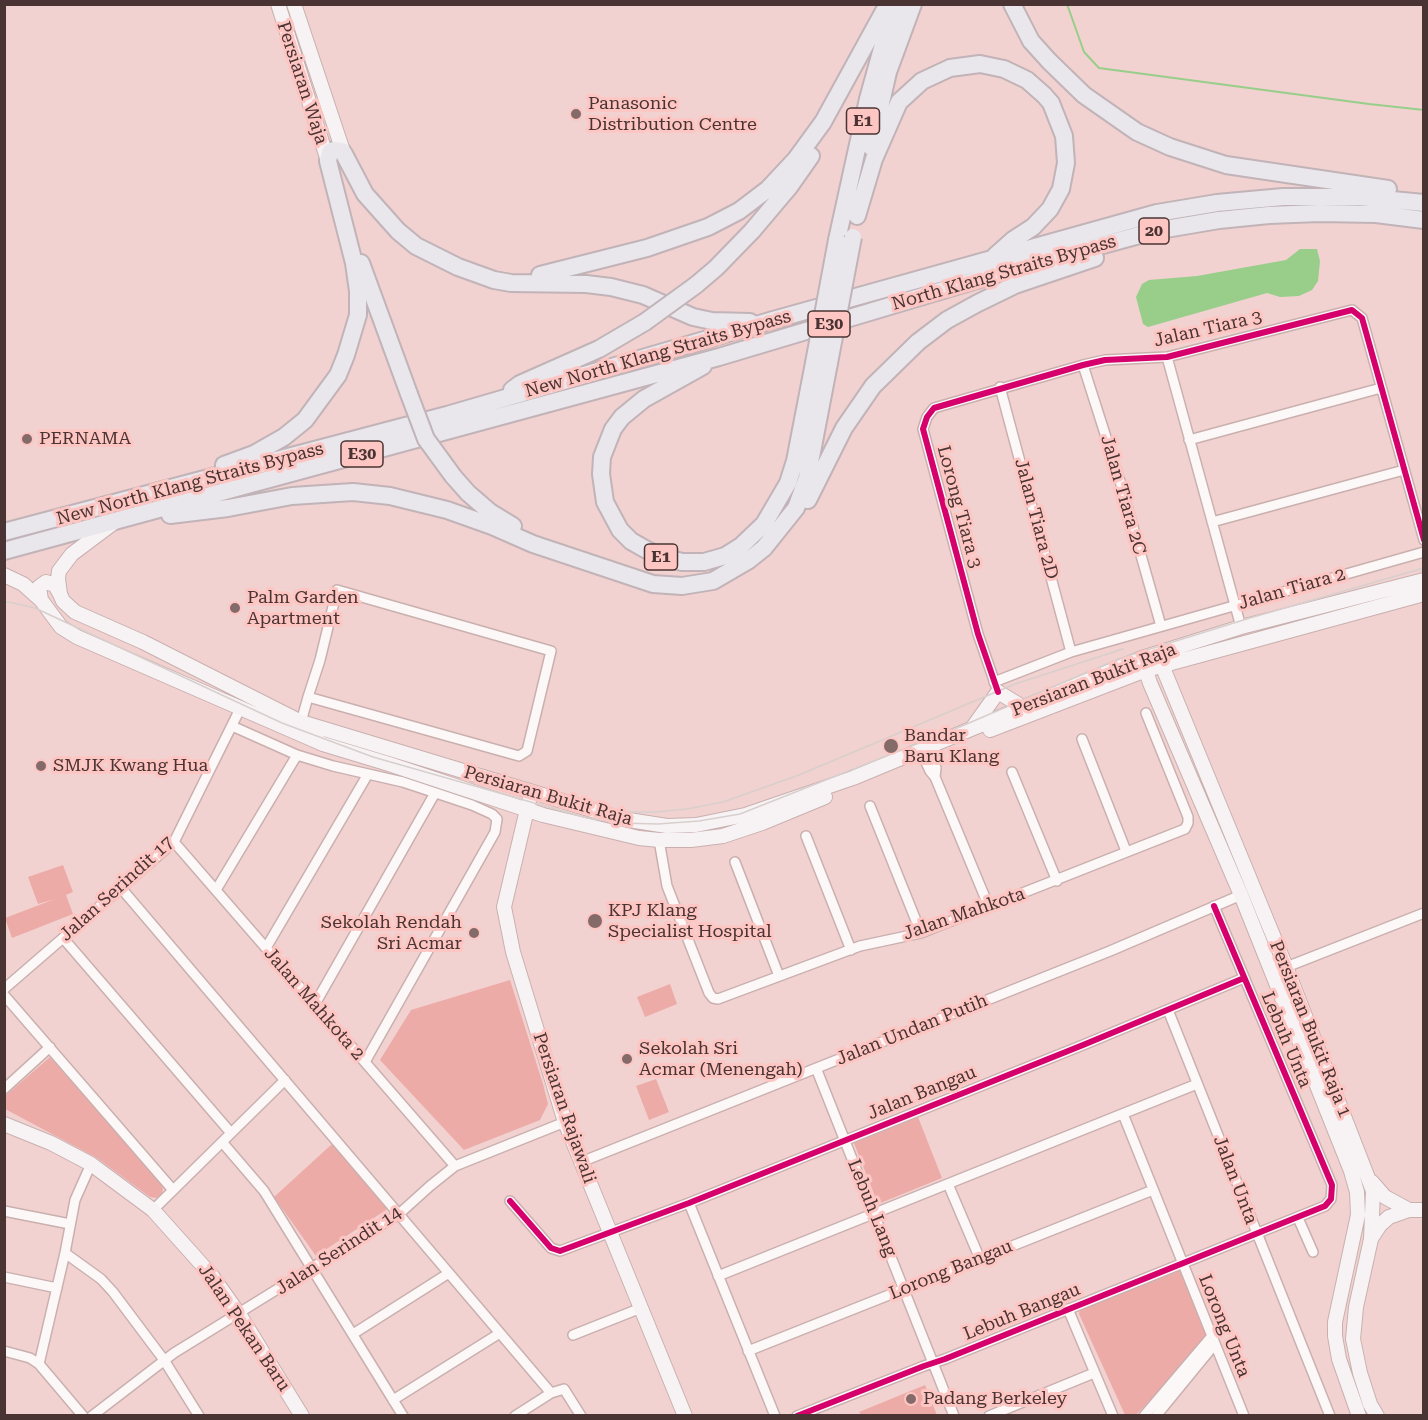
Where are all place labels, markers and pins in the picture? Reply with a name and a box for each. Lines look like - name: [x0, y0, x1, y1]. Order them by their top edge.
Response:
- place label: Panasonic Distribution Centre: [588, 93, 757, 136]
- marker: Panasonic Distribution Centre: [569, 107, 583, 121]
- place label: PERNAMA: [39, 428, 131, 450]
- marker: PERNAMA: [20, 432, 34, 446]
- place label: Palm Garden Apartment: [247, 587, 359, 630]
- marker: Palm Garden Apartment: [228, 601, 242, 615]
- place label: Bandar Baru Klang: [904, 725, 999, 768]
- marker: Bandar Baru Klang: [882, 737, 900, 755]
- place label: SMJK Kwang Hua: [53, 755, 208, 777]
- marker: SMJK Kwang Hua: [34, 759, 48, 773]
- place label: KPJ Klang Specialist Hospital: [608, 900, 772, 942]
- place label: Sekolah Rendah Sri Acmar: [321, 912, 462, 954]
- marker: KPJ Klang Specialist Hospital: [586, 912, 604, 930]
- marker: Sekolah Rendah Sri Acmar: [467, 926, 481, 940]
- place label: Sekolah Sri Acmar (Menengah): [639, 1038, 803, 1080]
- marker: Sekolah Sri Acmar (Menengah): [620, 1052, 634, 1066]
- place label: Padang Berkeley: [923, 1388, 1067, 1410]
- marker: Padang Berkeley: [904, 1392, 918, 1406]

